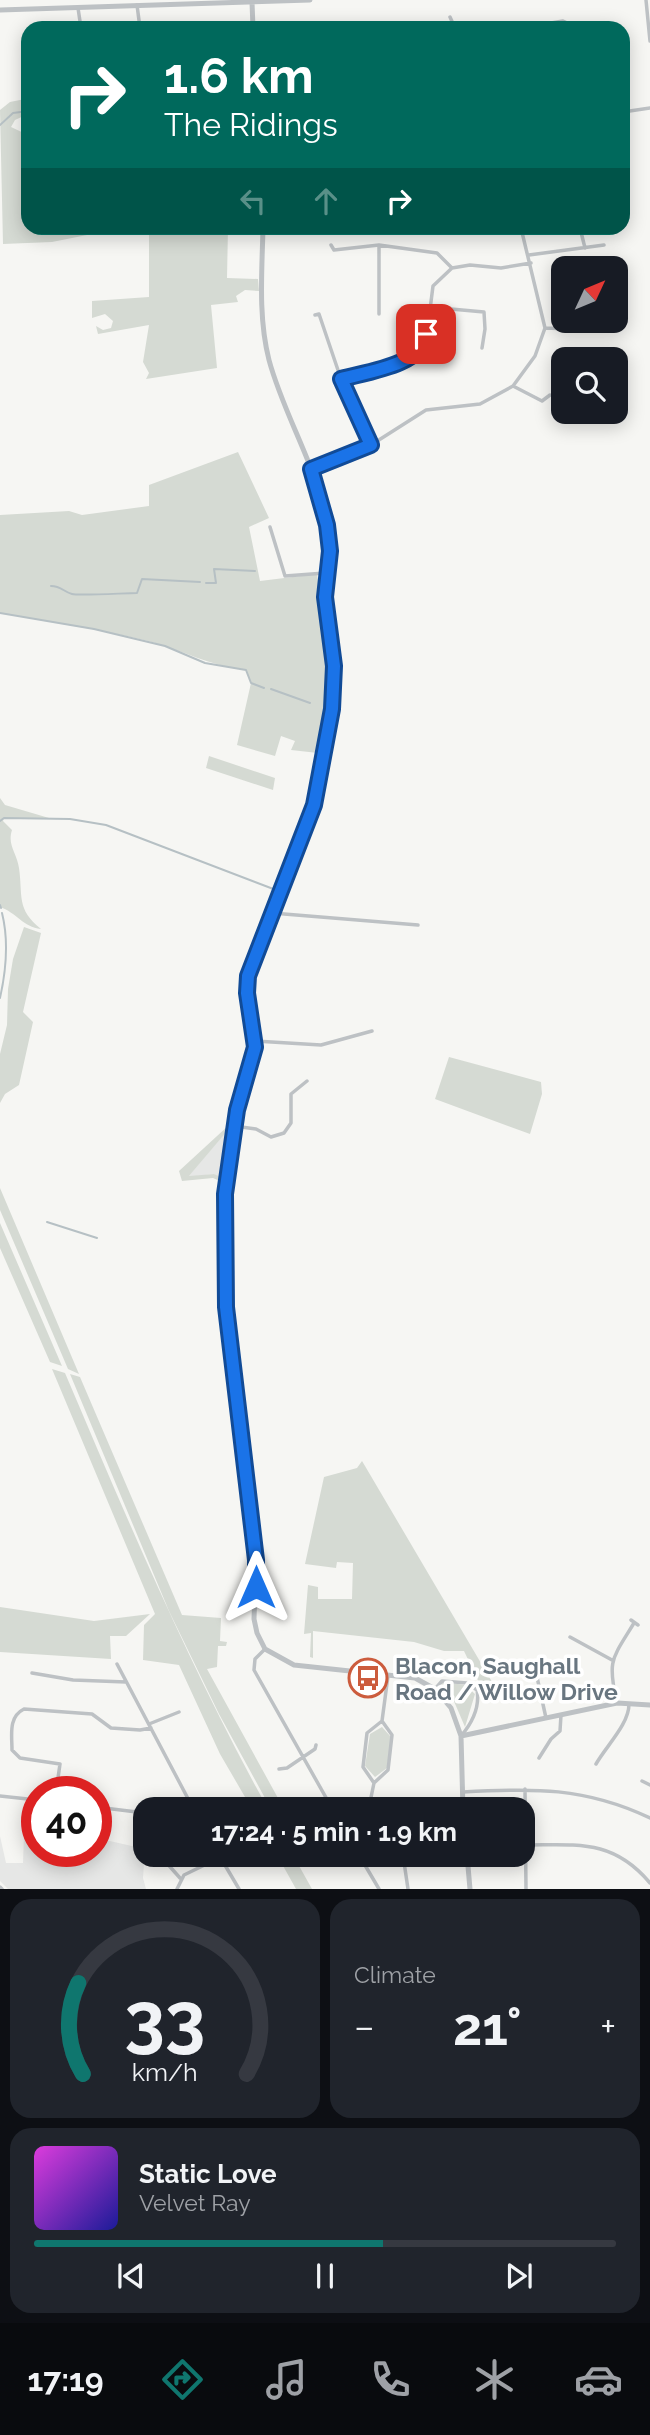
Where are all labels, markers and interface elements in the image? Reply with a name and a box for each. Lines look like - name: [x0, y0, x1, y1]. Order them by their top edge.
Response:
- text: 1.6 km: [164, 47, 314, 104]
- icon: right: [49, 49, 140, 140]
- text: The Ridings: [164, 106, 338, 143]
- icon: left: [234, 182, 272, 220]
- icon: ahead: [307, 182, 345, 220]
- icon: right: [380, 182, 418, 220]
- north arrow: [551, 256, 628, 332]
- map controls: [551, 256, 628, 424]
- pin: [396, 304, 456, 364]
- icon: arrive: [407, 315, 445, 353]
- button: search: [551, 347, 628, 424]
- position arrow: [219, 1550, 293, 1624]
- place label: Blacon, Saughall Road / Willow Drive: [395, 1652, 618, 1705]
- bus stop icon: Blacon, Saughall Road / Willow Drive: [347, 1657, 389, 1699]
- speed limit sign: 40: [21, 1776, 112, 1867]
- text: 17:24 · 5 min · 1.9 km: [211, 1817, 457, 1847]
- text: Climate: [354, 1961, 436, 1988]
- text: 33: [124, 1977, 206, 2062]
- text: 21°: [453, 1996, 522, 2057]
- text: −: [354, 2004, 374, 2049]
- text: +: [600, 2004, 616, 2049]
- text: km/h: [132, 2057, 198, 2087]
- text: Static Love: [139, 2159, 277, 2189]
- text: Velvet Ray: [139, 2189, 251, 2216]
- icon: previous: [112, 2257, 150, 2295]
- icon: pause: [306, 2257, 344, 2295]
- icon: next: [500, 2257, 538, 2295]
- icon: directions: [158, 2355, 207, 2404]
- icon: music: [262, 2355, 311, 2404]
- icon: phone: [366, 2355, 415, 2404]
- icon: climate: [470, 2355, 519, 2404]
- icon: car: [574, 2355, 623, 2404]
- text: 17:19: [27, 2361, 104, 2398]

